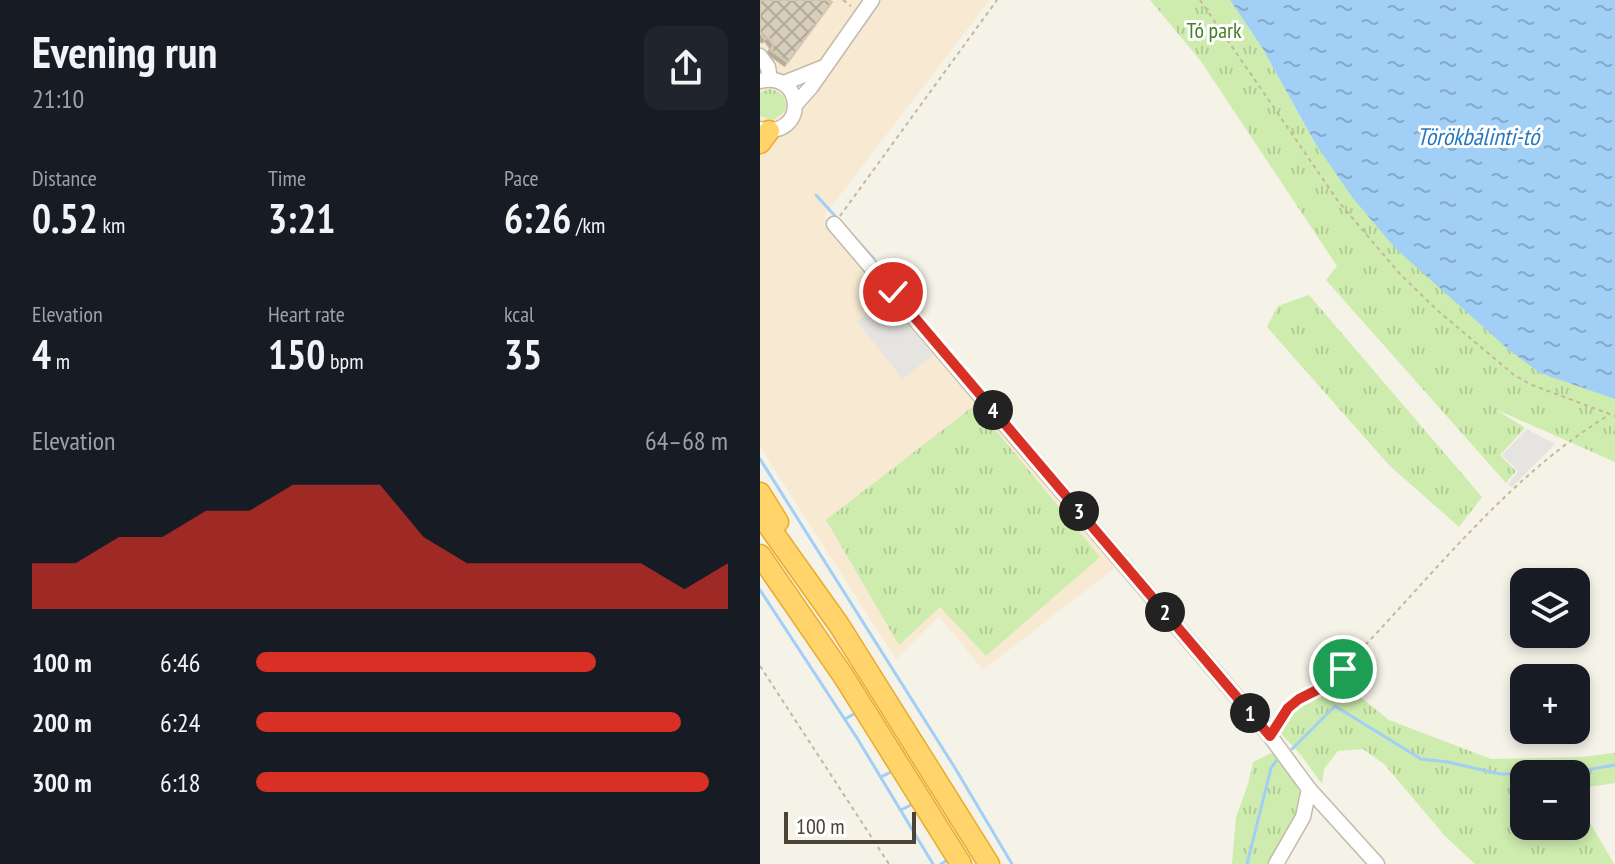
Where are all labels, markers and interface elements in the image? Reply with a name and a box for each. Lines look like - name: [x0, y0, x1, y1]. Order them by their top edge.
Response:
- park label: Tó park: [1186, 16, 1242, 44]
- text: Evening run: [32, 23, 217, 80]
- button: share: [644, 26, 728, 110]
- text: 21:10: [32, 82, 84, 115]
- water label: Törökbálinti-tó: [1417, 121, 1541, 152]
- text: Distance: [32, 164, 97, 192]
- text: Time: [268, 164, 306, 192]
- text: Pace: [504, 164, 539, 192]
- text: 0.52: [32, 192, 98, 244]
- text: 3:21: [268, 192, 335, 244]
- text: 6:26: [504, 192, 571, 244]
- text: km: [98, 211, 125, 239]
- text: /km: [571, 211, 605, 239]
- pin: [859, 258, 927, 326]
- icon: check: [871, 270, 915, 314]
- text: Elevation: [32, 300, 103, 328]
- text: Heart rate: [268, 300, 345, 328]
- text: kcal: [504, 300, 534, 328]
- text: 4: [32, 328, 51, 380]
- text: 150: [268, 328, 325, 380]
- text: 35: [504, 328, 542, 380]
- text: m: [51, 347, 70, 375]
- text: bpm: [325, 347, 363, 375]
- pin: 4: [973, 390, 1013, 430]
- text: 4: [988, 396, 998, 424]
- text: Elevation: [32, 424, 115, 457]
- text: 64–68 m: [645, 424, 728, 457]
- pin: 3: [1059, 491, 1099, 531]
- text: 3: [1074, 497, 1084, 525]
- map controls: [1510, 568, 1590, 840]
- button: layers: [1510, 568, 1590, 648]
- pin: 2: [1145, 592, 1185, 632]
- text: 2: [1160, 598, 1170, 626]
- pin: [1309, 635, 1377, 703]
- text: 100 m: [32, 646, 92, 679]
- text: 6:46: [160, 646, 200, 679]
- icon: arrive: [1321, 647, 1365, 691]
- button: +: [1510, 664, 1590, 744]
- pin: 1: [1230, 693, 1270, 733]
- text: 1: [1245, 699, 1255, 727]
- text: 200 m: [32, 706, 92, 739]
- text: 6:24: [160, 706, 200, 739]
- button: −: [1510, 760, 1590, 840]
- text: 300 m: [32, 766, 92, 799]
- text: 6:18: [160, 766, 200, 799]
- scale bar: [784, 808, 916, 844]
- text: 100 m: [796, 812, 845, 840]

